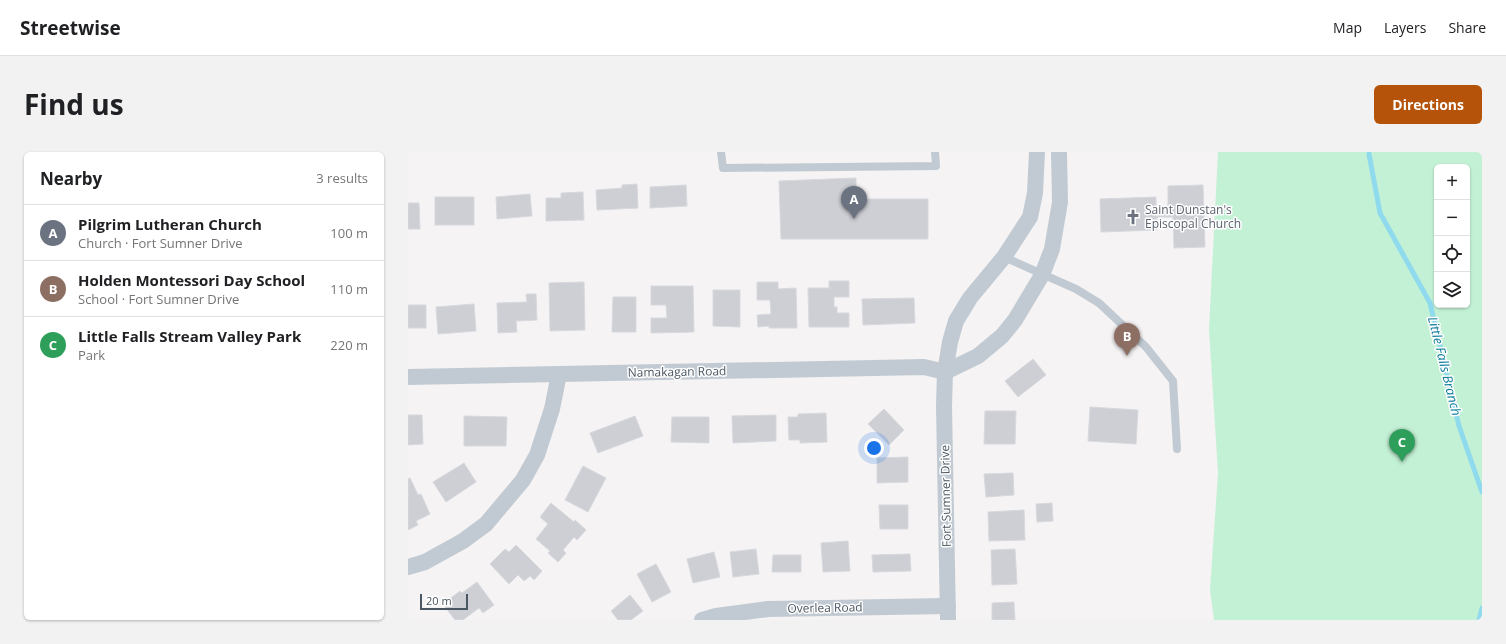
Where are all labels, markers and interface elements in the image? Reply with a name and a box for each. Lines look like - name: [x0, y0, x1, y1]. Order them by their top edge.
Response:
- text: Streetwise: [20, 15, 121, 41]
- text: Map: [1333, 18, 1362, 37]
- text: Layers: [1384, 18, 1426, 37]
- text: Share: [1448, 18, 1486, 37]
- text: Find us: [24, 85, 124, 123]
- button: Directions: [1374, 85, 1482, 124]
- map controls: [1434, 164, 1470, 308]
- button: +: [1434, 164, 1470, 200]
- text: Nearby: [40, 167, 102, 190]
- text: 3 results: [316, 169, 368, 187]
- pin: A: [841, 186, 867, 219]
- button: −: [1434, 200, 1470, 236]
- place label: Saint Dunstan's Episcopal Church: [1145, 201, 1241, 232]
- church icon: Saint Dunstan's Episcopal Church: [1124, 208, 1142, 226]
- text: Pilgrim Lutheran Church: [78, 214, 262, 234]
- text: A: [49, 224, 57, 242]
- text: 100 m: [330, 224, 368, 242]
- text: Church · Fort Sumner Drive: [78, 234, 243, 252]
- button: locate: [1434, 236, 1470, 272]
- text: Holden Montessori Day School: [78, 270, 305, 290]
- button: layers: [1434, 272, 1470, 308]
- text: B: [49, 280, 57, 298]
- text: 110 m: [330, 280, 368, 298]
- text: School · Fort Sumner Drive: [78, 290, 239, 308]
- water label: Little Falls Branch: [1424, 315, 1466, 417]
- pin: B: [1114, 323, 1140, 356]
- text: Little Falls Stream Valley Park: [78, 326, 301, 346]
- text: C: [49, 336, 57, 354]
- text: 220 m: [330, 336, 368, 354]
- text: Park: [78, 346, 105, 364]
- street label: Namakagan Road: [627, 362, 727, 381]
- pin: C: [1389, 429, 1415, 462]
- your location: [864, 438, 884, 458]
- street label: Fort Sumner Drive: [936, 444, 955, 547]
- scale bar: [420, 592, 468, 611]
- text: 20 m: [426, 593, 452, 608]
- street label: Overlea Road: [787, 598, 863, 617]

